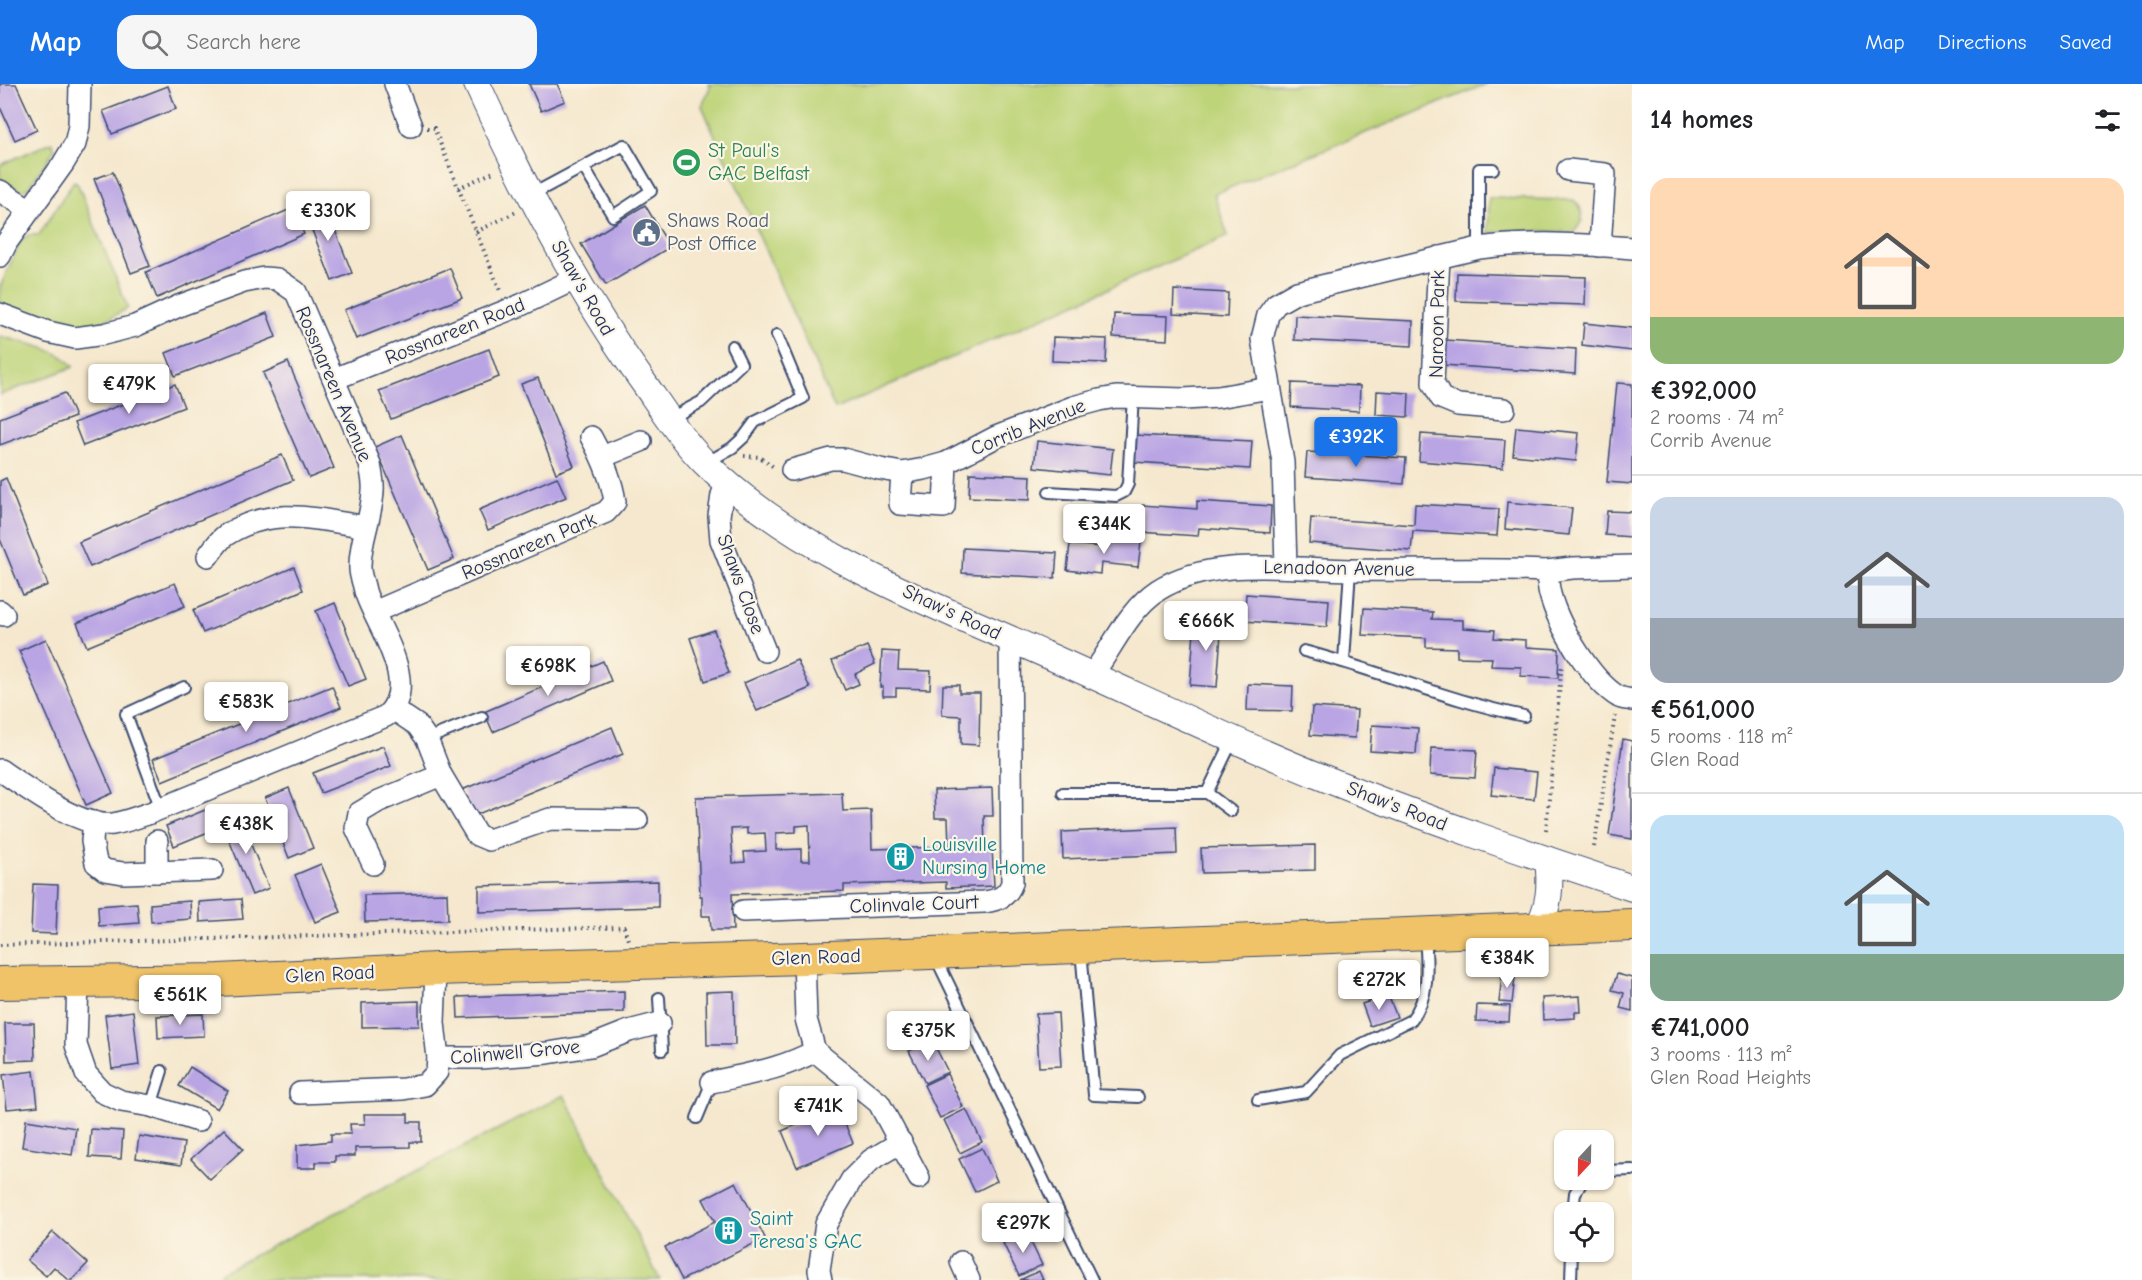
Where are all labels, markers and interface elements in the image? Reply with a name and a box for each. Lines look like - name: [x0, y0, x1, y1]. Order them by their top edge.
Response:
- search box: [117, 15, 537, 69]
- text: Map: [30, 26, 81, 58]
- icon: search: [138, 26, 171, 59]
- text: Search here: [186, 29, 301, 55]
- text: Map: [1865, 30, 1905, 54]
- text: Directions: [1938, 30, 2027, 54]
- text: Saved: [2060, 30, 2112, 54]
- icon: filters: [2091, 104, 2124, 137]
- text: 14 homes: [1650, 105, 1753, 135]
- place label: St Paul's GAC Belfast: [708, 139, 810, 185]
- sports icon: St Paul's GAC Belfast: [671, 146, 703, 178]
- pin: €330K: [286, 191, 370, 242]
- text: €330K: [300, 199, 356, 222]
- place label: Shaws Road Post Office: [667, 209, 769, 255]
- public building icon: Shaws Road Post Office: [630, 216, 662, 248]
- icon: home: [1833, 217, 1941, 325]
- street label: Shaw's Road: [547, 236, 619, 340]
- street label: Naroon Park: [1425, 269, 1449, 378]
- street label: Rossnareen Road: [382, 292, 528, 370]
- street label: Rossnareen Avenue: [291, 303, 377, 465]
- pin: €479K: [87, 364, 171, 415]
- text: €479K: [102, 372, 156, 395]
- text: €392,000: [1650, 376, 1757, 406]
- street label: Corrib Avenue: [967, 394, 1089, 460]
- text: 2 rooms · 74 m²: [1650, 406, 1783, 429]
- pin: €392K: [1314, 417, 1398, 468]
- text: €392K: [1328, 425, 1384, 448]
- text: Corrib Avenue: [1650, 429, 1772, 452]
- pin: €344K: [1062, 504, 1146, 555]
- street label: Rossnareen Park: [458, 507, 600, 585]
- text: €344K: [1077, 512, 1131, 535]
- street label: Shaws Close: [712, 531, 770, 637]
- icon: home: [1833, 536, 1941, 644]
- street label: Lenadoon Avenue: [1263, 555, 1415, 581]
- street label: Shaw's Road: [899, 579, 1005, 645]
- pin: €666K: [1164, 601, 1248, 652]
- text: €666K: [1178, 609, 1234, 632]
- pin: €698K: [506, 646, 590, 697]
- text: €698K: [520, 654, 576, 677]
- pin: €583K: [204, 682, 288, 733]
- text: €583K: [218, 690, 274, 713]
- text: €561,000: [1650, 695, 1755, 725]
- text: 5 rooms · 118 m²: [1650, 725, 1792, 748]
- text: Glen Road: [1650, 748, 1740, 771]
- street label: Shaw's Road: [1343, 776, 1451, 836]
- pin: €438K: [204, 804, 288, 855]
- text: €438K: [219, 812, 273, 835]
- place label: Louisville Nursing Home: [922, 833, 1046, 879]
- building icon: Louisville Nursing Home: [885, 840, 917, 872]
- icon: home: [1833, 854, 1941, 962]
- street label: Colinvale Court: [849, 890, 980, 918]
- pin: €384K: [1465, 938, 1549, 989]
- street label: Glen Road: [771, 944, 861, 970]
- text: €384K: [1480, 946, 1534, 969]
- street label: Glen Road: [285, 960, 375, 988]
- pin: €272K: [1337, 960, 1421, 1011]
- text: €272K: [1352, 968, 1406, 991]
- pin: €561K: [138, 975, 222, 1026]
- text: €561K: [153, 983, 207, 1006]
- pin: €375K: [886, 1011, 970, 1062]
- text: €741,000: [1650, 1013, 1750, 1043]
- text: €375K: [901, 1019, 955, 1042]
- street label: Colinwell Grove: [449, 1035, 581, 1069]
- text: 3 rooms · 113 m²: [1650, 1043, 1791, 1066]
- text: Glen Road Heights: [1650, 1066, 1811, 1089]
- pin: €741K: [776, 1086, 860, 1137]
- text: €741K: [793, 1094, 843, 1117]
- north arrow: [1554, 1130, 1614, 1190]
- map controls: [1554, 1130, 1614, 1262]
- button: locate: [1554, 1202, 1614, 1262]
- pin: €297K: [981, 1203, 1065, 1254]
- place label: Saint Teresa's GAC: [750, 1207, 862, 1253]
- text: €297K: [996, 1211, 1050, 1234]
- building icon: Saint Teresa's GAC: [713, 1214, 745, 1246]

